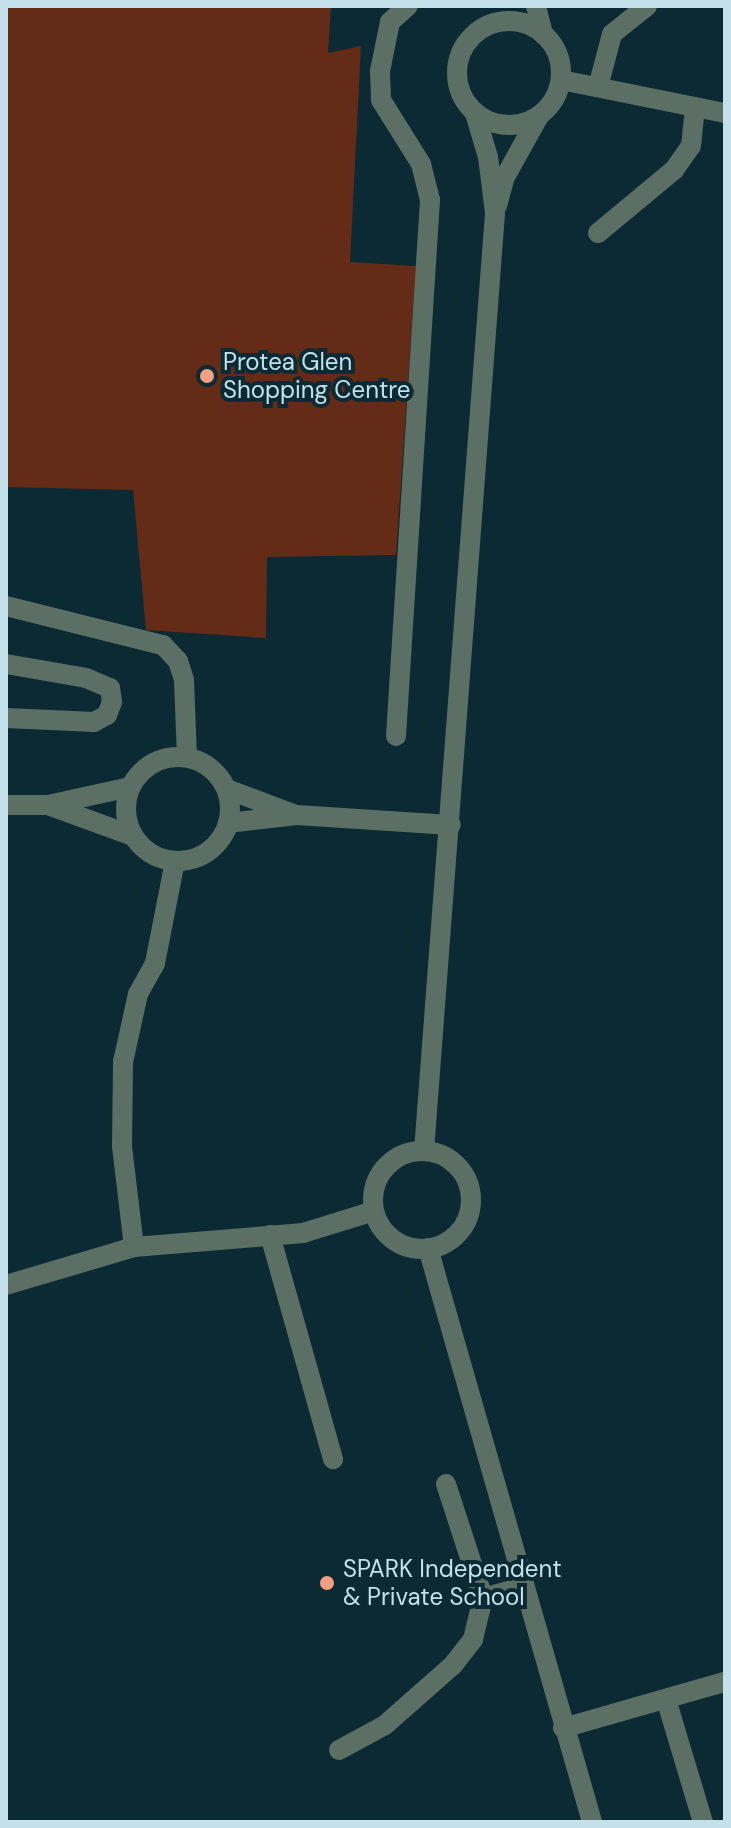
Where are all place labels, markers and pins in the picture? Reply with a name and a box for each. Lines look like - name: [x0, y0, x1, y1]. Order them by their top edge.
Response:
- place label: Protea Glen Shopping Centre: [223, 348, 410, 404]
- marker: Protea Glen Shopping Centre: [198, 367, 216, 385]
- place label: SPARK Independent & Private School: [343, 1555, 562, 1611]
- marker: SPARK Independent & Private School: [318, 1574, 336, 1592]

